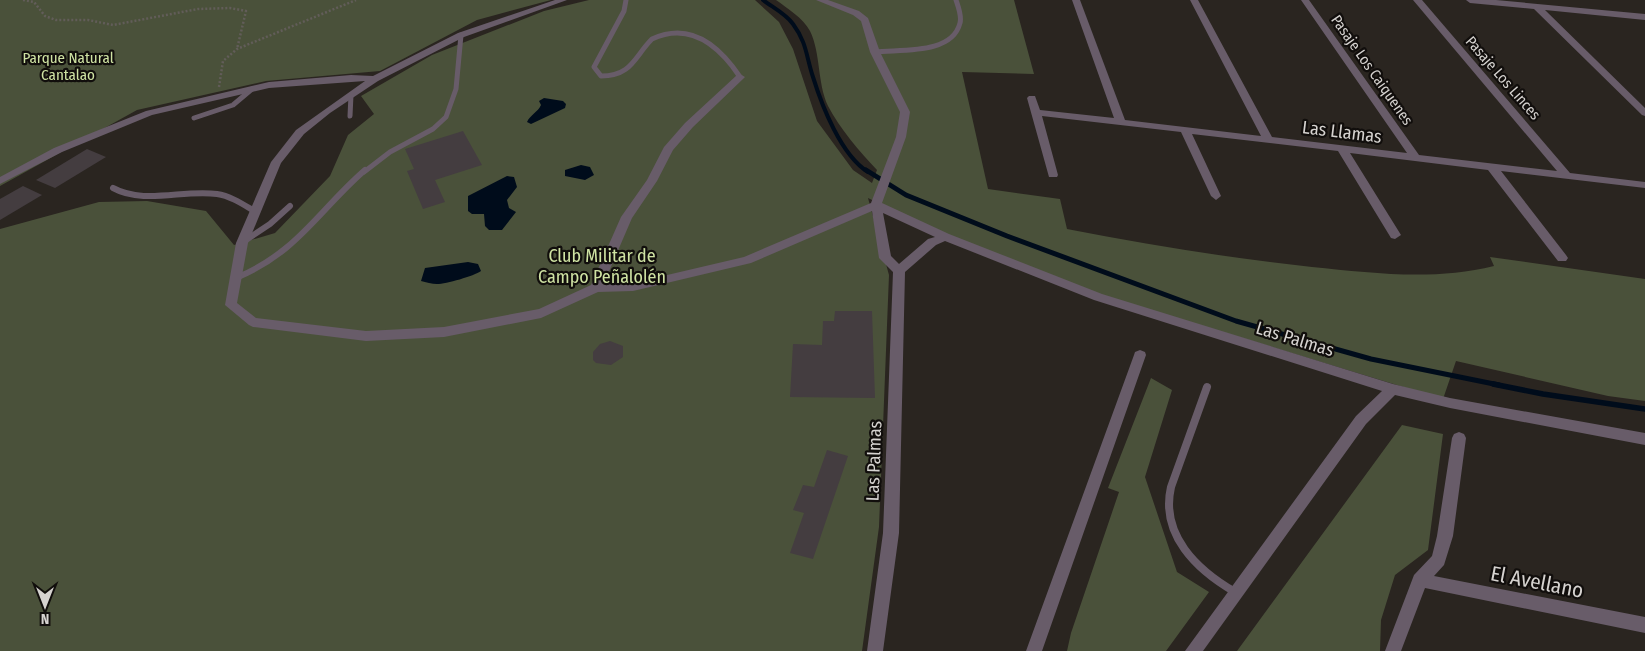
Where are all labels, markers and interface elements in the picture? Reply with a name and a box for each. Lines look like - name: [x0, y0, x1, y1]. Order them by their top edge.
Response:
- street label: Pasaje Los Caiquenes: [1327, 11, 1417, 129]
- street label: Pasaje Los Linces: [1462, 32, 1544, 124]
- park label: Parque Natural Cantalao: [22, 49, 114, 84]
- street label: Las Llamas: [1301, 116, 1383, 148]
- park label: Club Militar de Campo Peñalolén: [538, 245, 666, 288]
- street label: Las Palmas: [1253, 317, 1337, 361]
- street label: Las Palmas: [862, 420, 886, 502]
- street label: El Avellano: [1488, 560, 1586, 604]
- north arrow: [20, 581, 70, 631]
- text: N: [41, 610, 49, 627]

